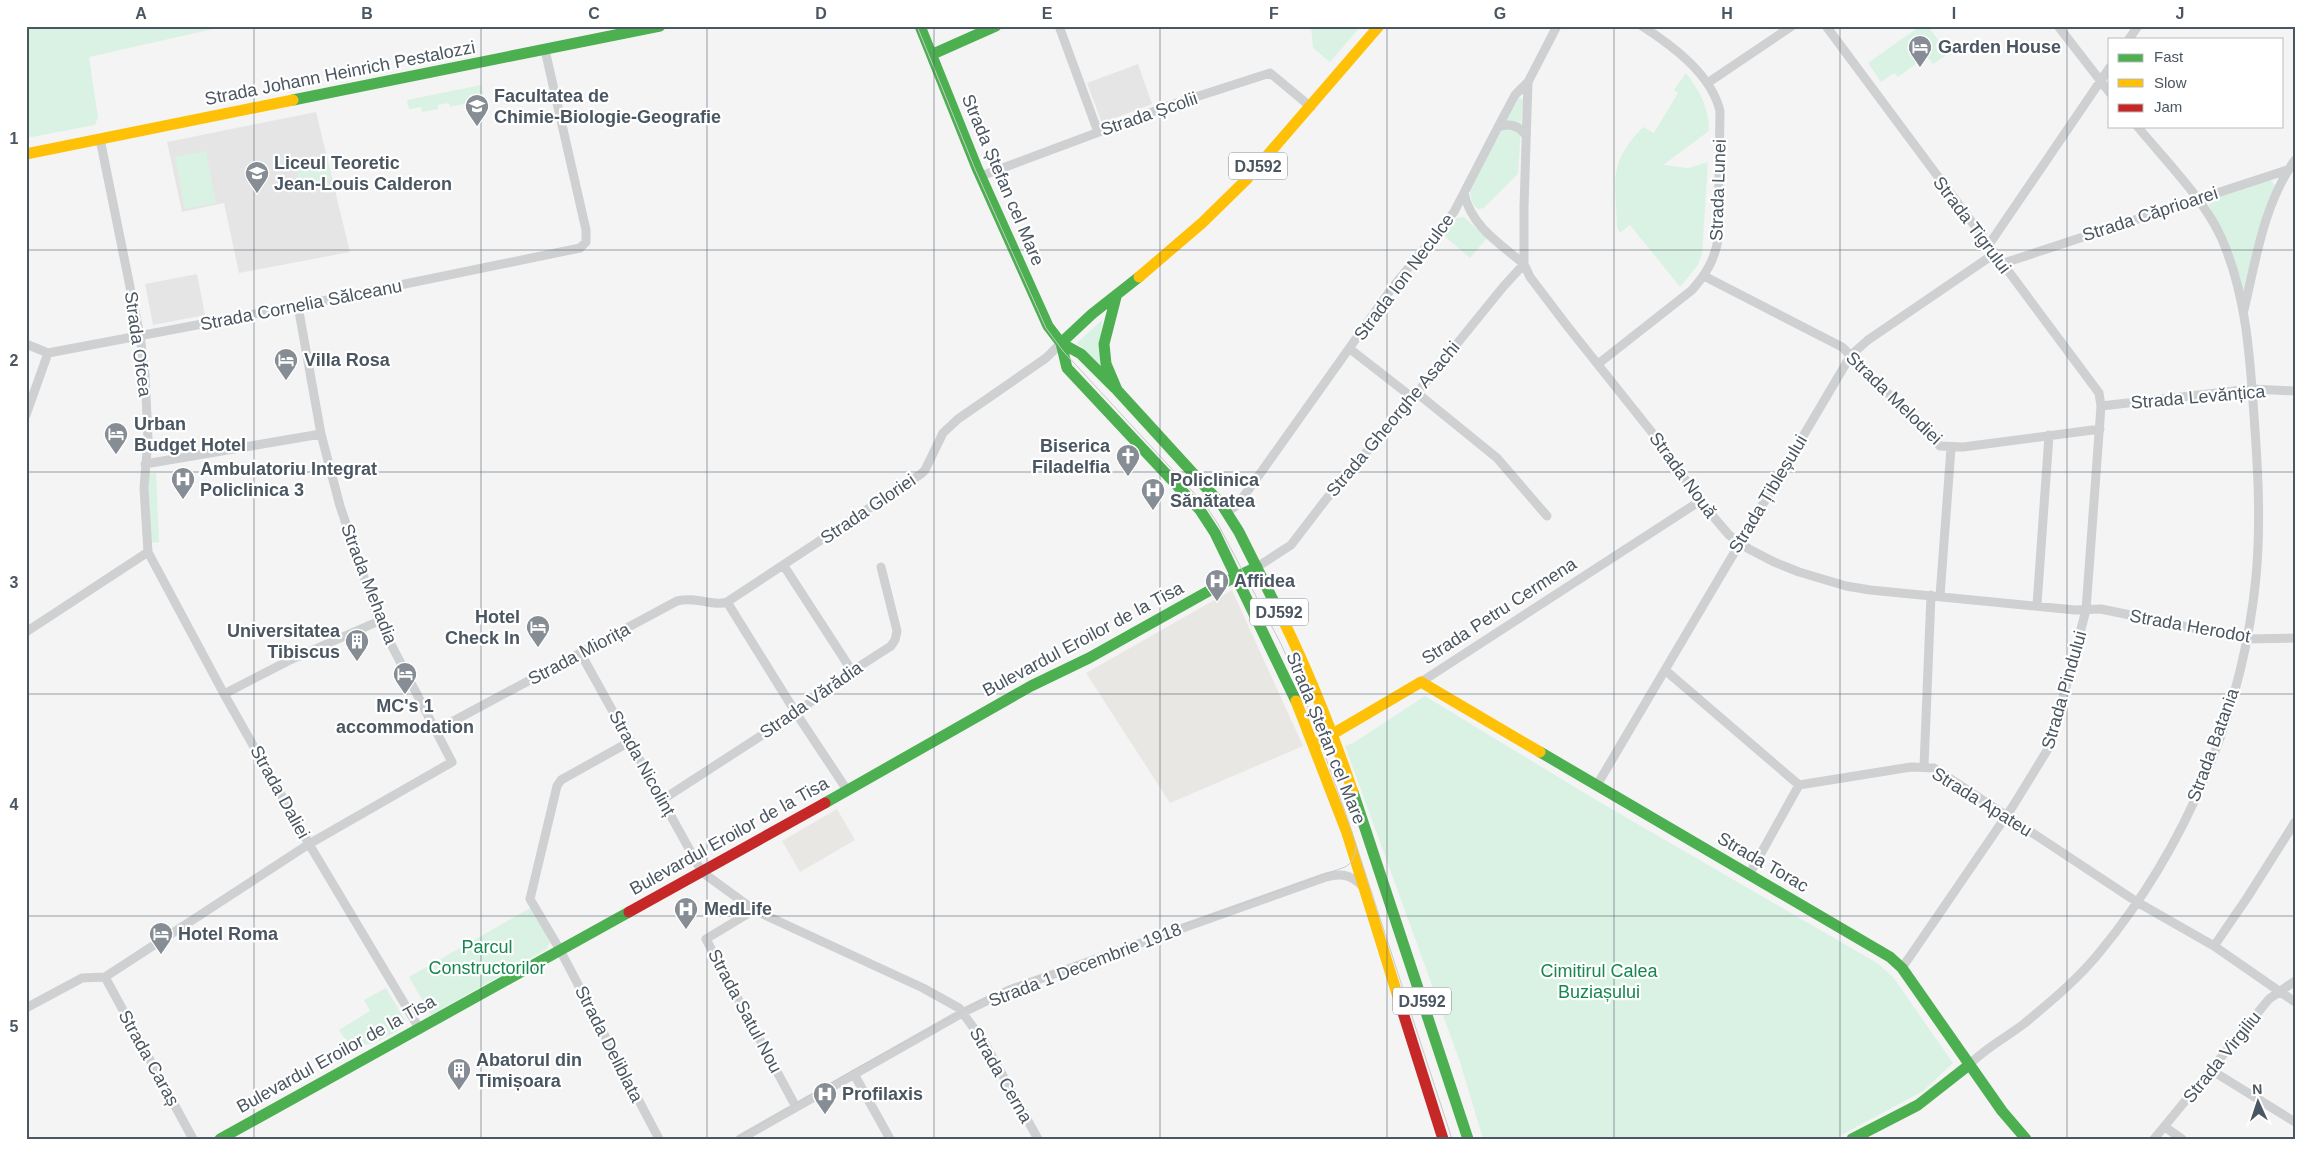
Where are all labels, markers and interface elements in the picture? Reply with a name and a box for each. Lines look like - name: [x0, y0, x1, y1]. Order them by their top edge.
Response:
- text: A: [135, 5, 147, 22]
- text: B: [361, 5, 373, 22]
- text: C: [588, 5, 600, 22]
- text: D: [815, 5, 827, 22]
- text: E: [1042, 5, 1053, 22]
- text: F: [1269, 5, 1279, 22]
- text: G: [1494, 5, 1506, 22]
- text: H: [1721, 5, 1733, 22]
- text: I: [1952, 5, 1956, 22]
- text: J: [2176, 5, 2184, 22]
- hotel icon: Garden House: [1907, 34, 1933, 68]
- street label: Strada Johann Heinrich Pestalozzi: [203, 37, 477, 109]
- place label: Garden House: [1938, 37, 2061, 57]
- legend: [2108, 38, 2284, 128]
- text: Fast: [2154, 48, 2184, 65]
- text: Slow: [2154, 74, 2187, 91]
- place label: Facultatea de Chimie-Biologie-Geografie: [494, 86, 721, 127]
- street label: Strada Școlii: [1098, 88, 1200, 140]
- street label: Strada Ștefan cel Mare: [958, 91, 1048, 269]
- school or university icon: Facultatea de Chimie-Biologie-Geografie: [464, 93, 490, 127]
- text: Jam: [2154, 98, 2182, 115]
- text: 1: [10, 130, 19, 147]
- street label: Strada Lunei: [1706, 139, 1730, 241]
- place label: Liceul Teoretic Jean-Louis Calderon: [274, 153, 452, 194]
- road number: DJ592: [1229, 153, 1287, 180]
- school or university icon: Liceul Teoretic Jean-Louis Calderon: [244, 160, 270, 194]
- street label: Strada Tigrului: [1929, 173, 2015, 277]
- street label: Strada Căprioarei: [2080, 183, 2220, 245]
- street label: Strada Ion Neculce: [1350, 210, 1458, 344]
- street label: Strada Cornelia Sălceanu: [198, 276, 404, 334]
- street label: Strada Ofcea: [121, 290, 155, 399]
- street label: Strada Gheorghe Asachi: [1322, 337, 1464, 501]
- hotel icon: Villa Rosa: [273, 347, 299, 381]
- street label: Strada Melodiei: [1842, 347, 1946, 449]
- place label: Villa Rosa: [304, 350, 391, 370]
- text: 2: [10, 352, 19, 369]
- street label: Strada Levănțica: [2130, 381, 2267, 413]
- place label: Urban Budget Hotel: [134, 414, 246, 455]
- hotel icon: Urban Budget Hotel: [103, 421, 129, 455]
- street label: Strada Nouă: [1645, 428, 1721, 523]
- street label: Strada Țibleșului: [1725, 431, 1811, 557]
- place label: Biserica Filadelfia: [1032, 436, 1111, 477]
- church icon: Biserica Filadelfia: [1115, 443, 1141, 477]
- place label: Ambulatoriu Integrat Policlinica 3: [200, 459, 377, 500]
- hospital icon: Ambulatoriu Integrat Policlinica 3: [170, 466, 196, 500]
- street label: Strada Gloriei: [817, 470, 919, 548]
- place label: Policlinica Sănătatea: [1170, 470, 1260, 511]
- hospital icon: Policlinica Sănătatea: [1140, 477, 1166, 511]
- street label: Strada Mehadia: [337, 521, 401, 648]
- street label: Strada Petru Cermena: [1418, 553, 1581, 668]
- hospital icon: Affidea: [1204, 568, 1230, 602]
- place label: Affidea: [1234, 571, 1296, 591]
- text: 3: [10, 574, 19, 591]
- street label: Bulevardul Eroilor de la Tisa: [979, 577, 1188, 700]
- road number: DJ592: [1250, 598, 1308, 626]
- street label: Strada Herodot: [2128, 606, 2252, 646]
- place label: Hotel Check In: [445, 607, 520, 648]
- hotel icon: Hotel Check In: [525, 614, 551, 648]
- street label: Strada Miorița: [525, 618, 634, 689]
- place label: Universitatea Tibiscus: [227, 621, 341, 662]
- building icon: Universitatea Tibiscus: [344, 628, 370, 662]
- street label: Strada Pindului: [2038, 629, 2090, 751]
- street label: Strada Ștefan cel Mare: [1282, 649, 1370, 827]
- street label: Strada Vărădia: [756, 657, 867, 743]
- hotel icon: MC's 1 accommodation: [392, 661, 418, 695]
- street label: Strada Batania: [2183, 685, 2243, 804]
- place label: MC's 1 accommodation: [336, 696, 474, 737]
- street label: Strada Nicolinț: [605, 707, 679, 819]
- street label: Strada Daliei: [246, 742, 314, 842]
- street label: Strada Apateu: [1928, 763, 2036, 841]
- street label: Bulevardul Eroilor de la Tisa: [626, 772, 833, 899]
- text: 4: [10, 796, 19, 813]
- street label: Strada Torac: [1714, 828, 1812, 896]
- hospital icon: MedLife: [673, 896, 699, 930]
- place label: MedLife: [704, 899, 772, 919]
- street label: Strada 1 Decembrie 1918: [986, 919, 1184, 1011]
- hotel icon: Hotel Roma: [148, 921, 174, 955]
- place label: Hotel Roma: [178, 924, 279, 944]
- park label: Parcul Constructorilor: [428, 937, 546, 978]
- street label: Strada Satul Nou: [704, 946, 786, 1076]
- park label: Cimitirul Calea Buziașului: [1540, 961, 1659, 1002]
- street label: Strada Deliblata: [571, 982, 647, 1106]
- road number: DJ592: [1393, 988, 1451, 1014]
- street label: Bulevardul Eroilor de la Tisa: [233, 990, 440, 1117]
- street label: Strada Caraș: [115, 1007, 183, 1109]
- street label: Strada Virgiliu: [2179, 1007, 2265, 1107]
- text: 5: [10, 1018, 19, 1035]
- street label: Strada Cerna: [966, 1024, 1037, 1127]
- place label: Abatorul din Timișoara: [476, 1050, 582, 1091]
- building icon: Abatorul din Timișoara: [446, 1057, 472, 1091]
- north arrow: [2234, 1078, 2284, 1128]
- hospital icon: Profilaxis: [812, 1081, 838, 1115]
- text: N: [2252, 1081, 2263, 1097]
- place label: Profilaxis: [842, 1084, 923, 1104]

